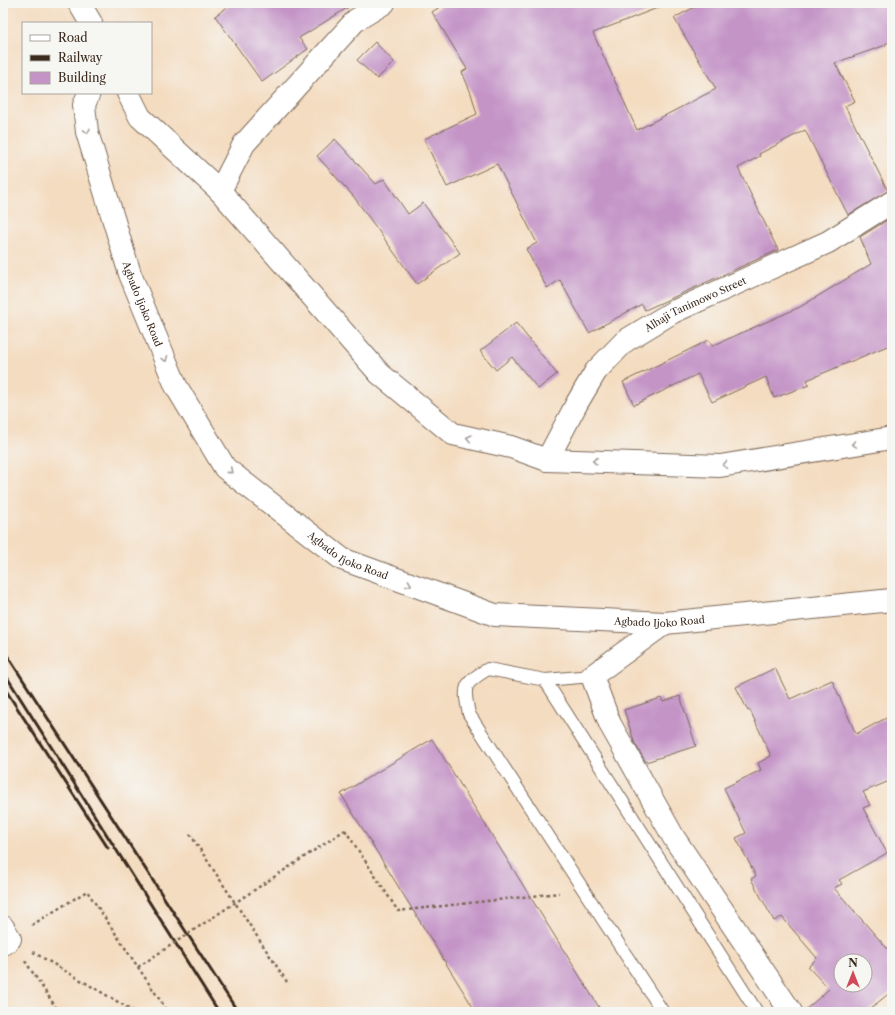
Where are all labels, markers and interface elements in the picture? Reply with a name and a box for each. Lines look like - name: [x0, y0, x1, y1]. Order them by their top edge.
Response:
- legend: [22, 22, 152, 94]
- text: Road: [58, 30, 88, 45]
- text: Railway: [58, 50, 103, 65]
- text: Building: [58, 70, 106, 85]
- one-way arrow: [83, 127, 91, 134]
- street label: Agbado Ijoko Road: [120, 259, 166, 348]
- street label: Alhaji Tanimowo Street: [641, 273, 749, 335]
- one-way arrow: [160, 355, 168, 363]
- one-way arrow: [465, 434, 472, 442]
- one-way arrow: [850, 439, 857, 448]
- one-way arrow: [592, 457, 598, 466]
- one-way arrow: [722, 460, 728, 469]
- one-way arrow: [225, 467, 233, 474]
- street label: Agbado Ijoko Road: [304, 528, 390, 582]
- one-way arrow: [406, 579, 413, 587]
- street label: Agbado Ijoko Road: [613, 613, 705, 630]
- north arrow: [833, 953, 873, 993]
- text: N: [848, 956, 858, 970]

